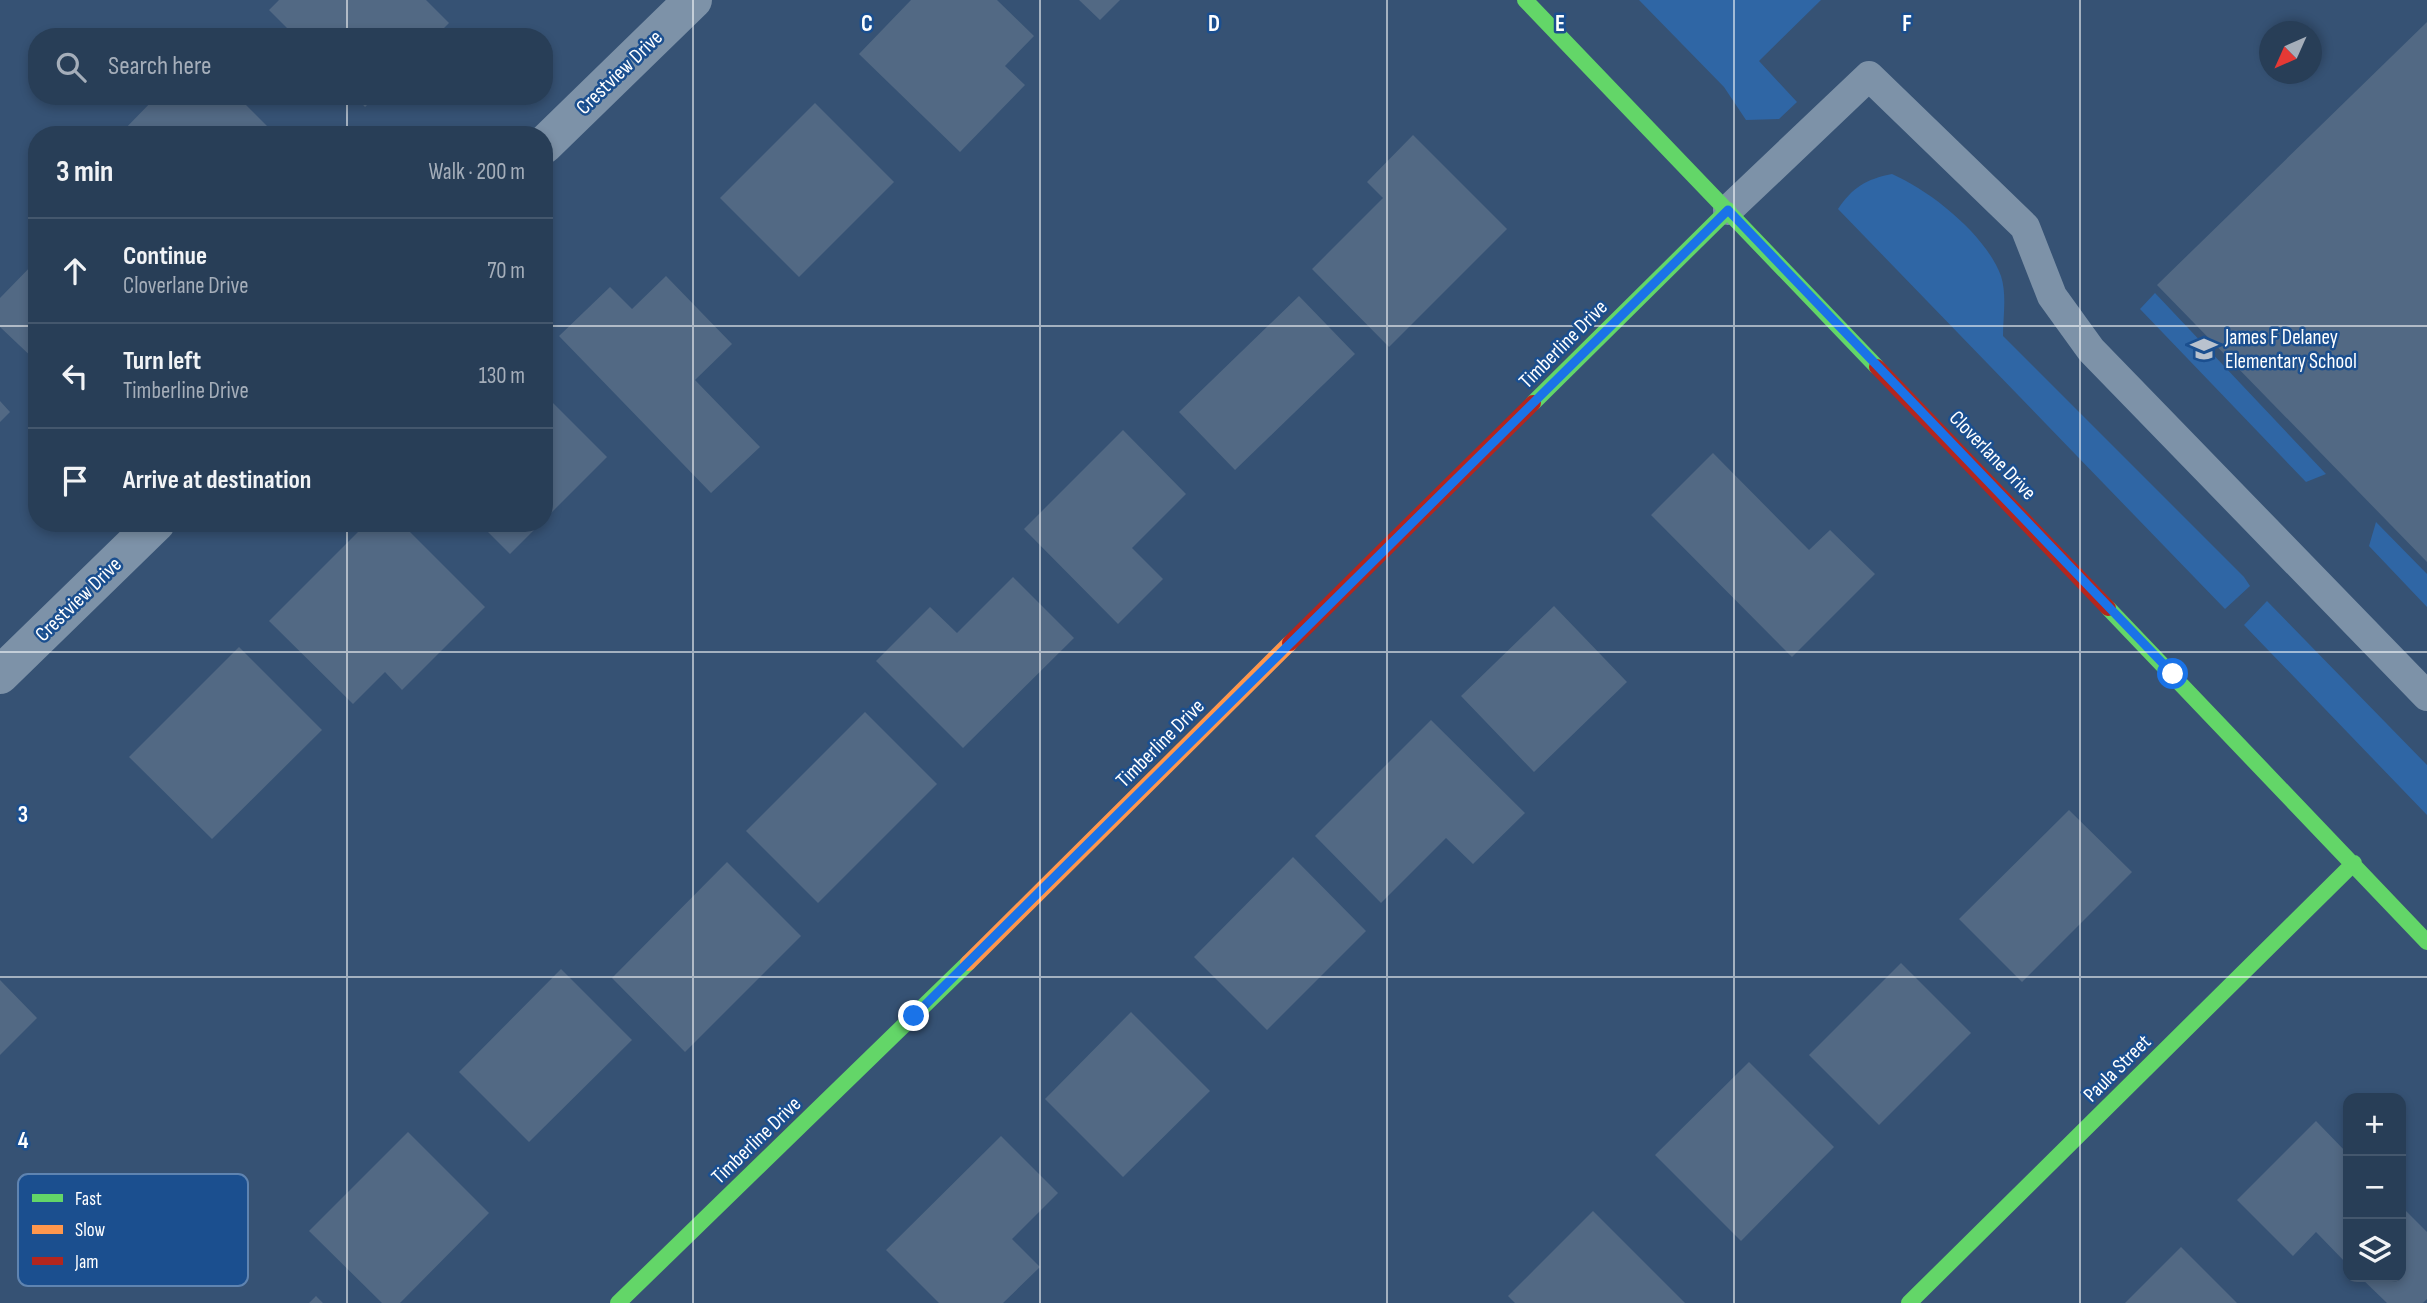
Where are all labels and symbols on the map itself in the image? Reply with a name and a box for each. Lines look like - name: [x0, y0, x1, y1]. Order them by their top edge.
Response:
- text: C: [861, 10, 873, 38]
- text: D: [1208, 10, 1220, 38]
- text: E: [1555, 10, 1565, 38]
- text: F: [1902, 10, 1912, 38]
- north arrow: [2259, 21, 2322, 84]
- street label: Crestview Drive: [571, 25, 668, 120]
- street label: Timberline Drive: [1514, 295, 1613, 394]
- place label: James F Delaney Elementary School: [2224, 325, 2357, 374]
- school or university icon: James F Delaney Elementary School: [2189, 334, 2219, 364]
- street label: Cloverlane Drive: [1944, 405, 2041, 505]
- street label: Crestview Drive: [30, 552, 127, 647]
- route start: [2157, 658, 2188, 689]
- street label: Timberline Drive: [1111, 694, 1210, 793]
- text: 3: [18, 801, 28, 829]
- route end: [898, 1000, 929, 1031]
- street label: Paula Street: [2078, 1029, 2156, 1107]
- street label: Timberline Drive: [706, 1091, 806, 1189]
- text: 4: [18, 1127, 29, 1155]
- legend: [18, 1174, 248, 1286]
- text: Fast: [75, 1188, 102, 1211]
- text: Slow: [75, 1219, 105, 1242]
- text: Jam: [74, 1251, 98, 1274]

